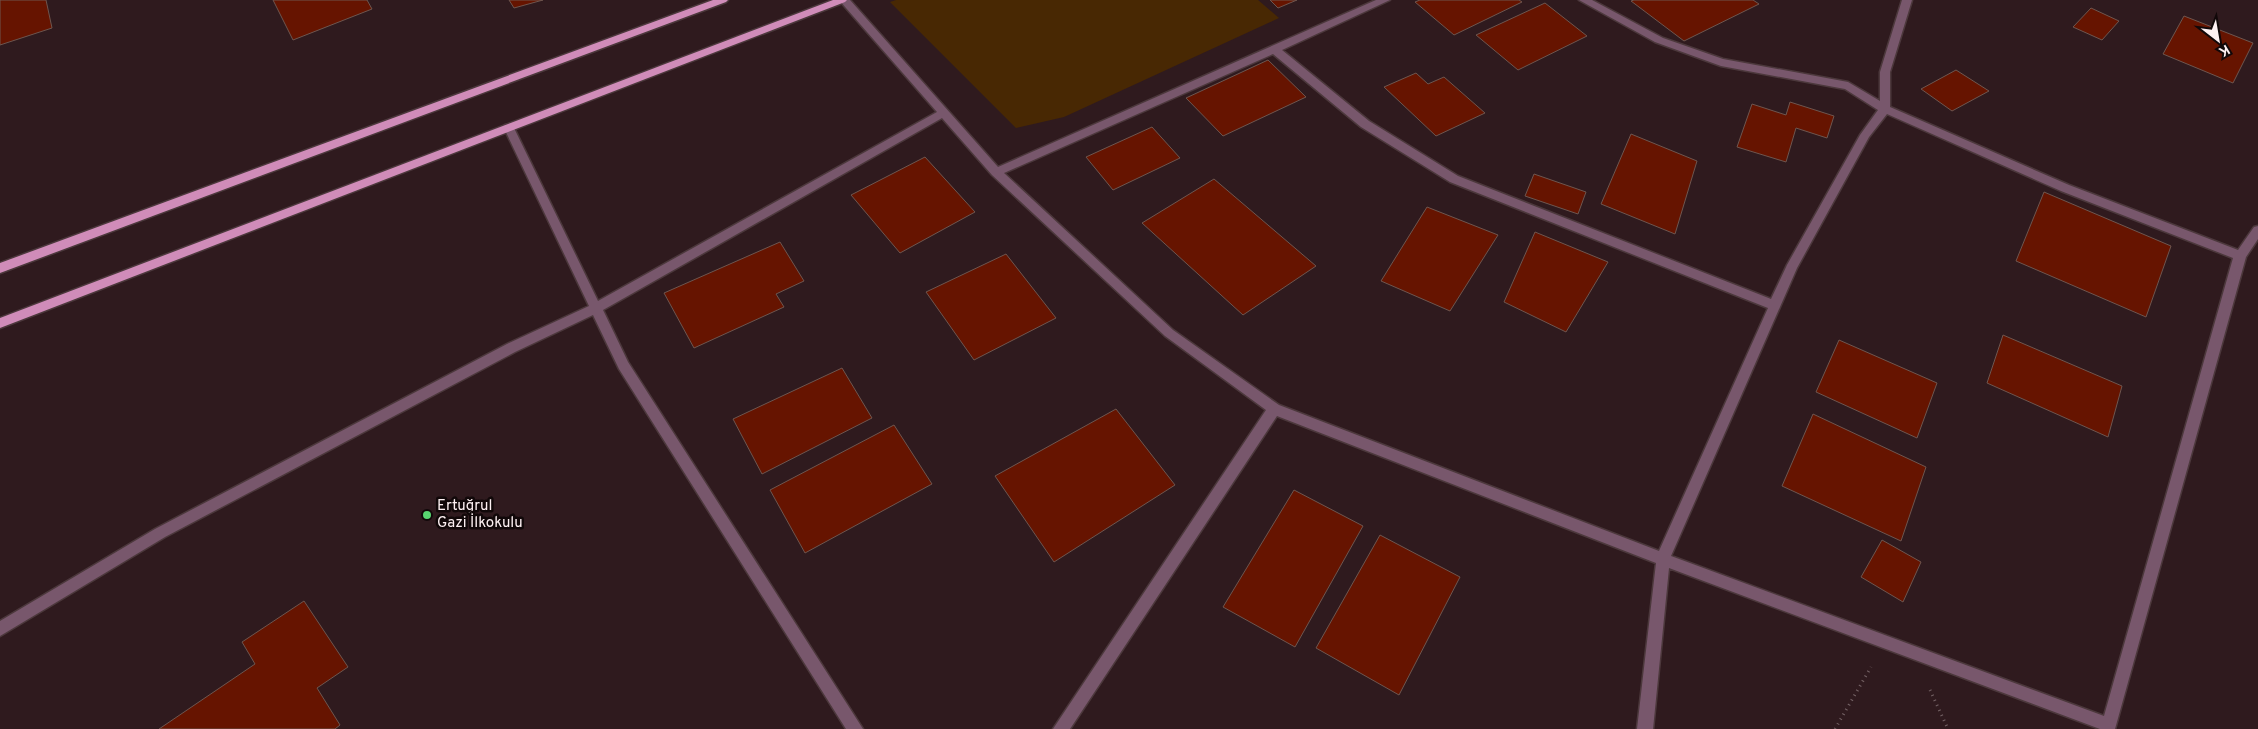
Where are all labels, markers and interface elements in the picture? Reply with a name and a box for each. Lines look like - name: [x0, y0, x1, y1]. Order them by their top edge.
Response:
- north arrow: [2193, 15, 2243, 65]
- text: K: [2215, 40, 2233, 60]
- place label: Ertuğrul Gazi İlkokulu: [437, 497, 523, 533]
- marker: Ertuğrul Gazi İlkokulu: [421, 509, 433, 521]

